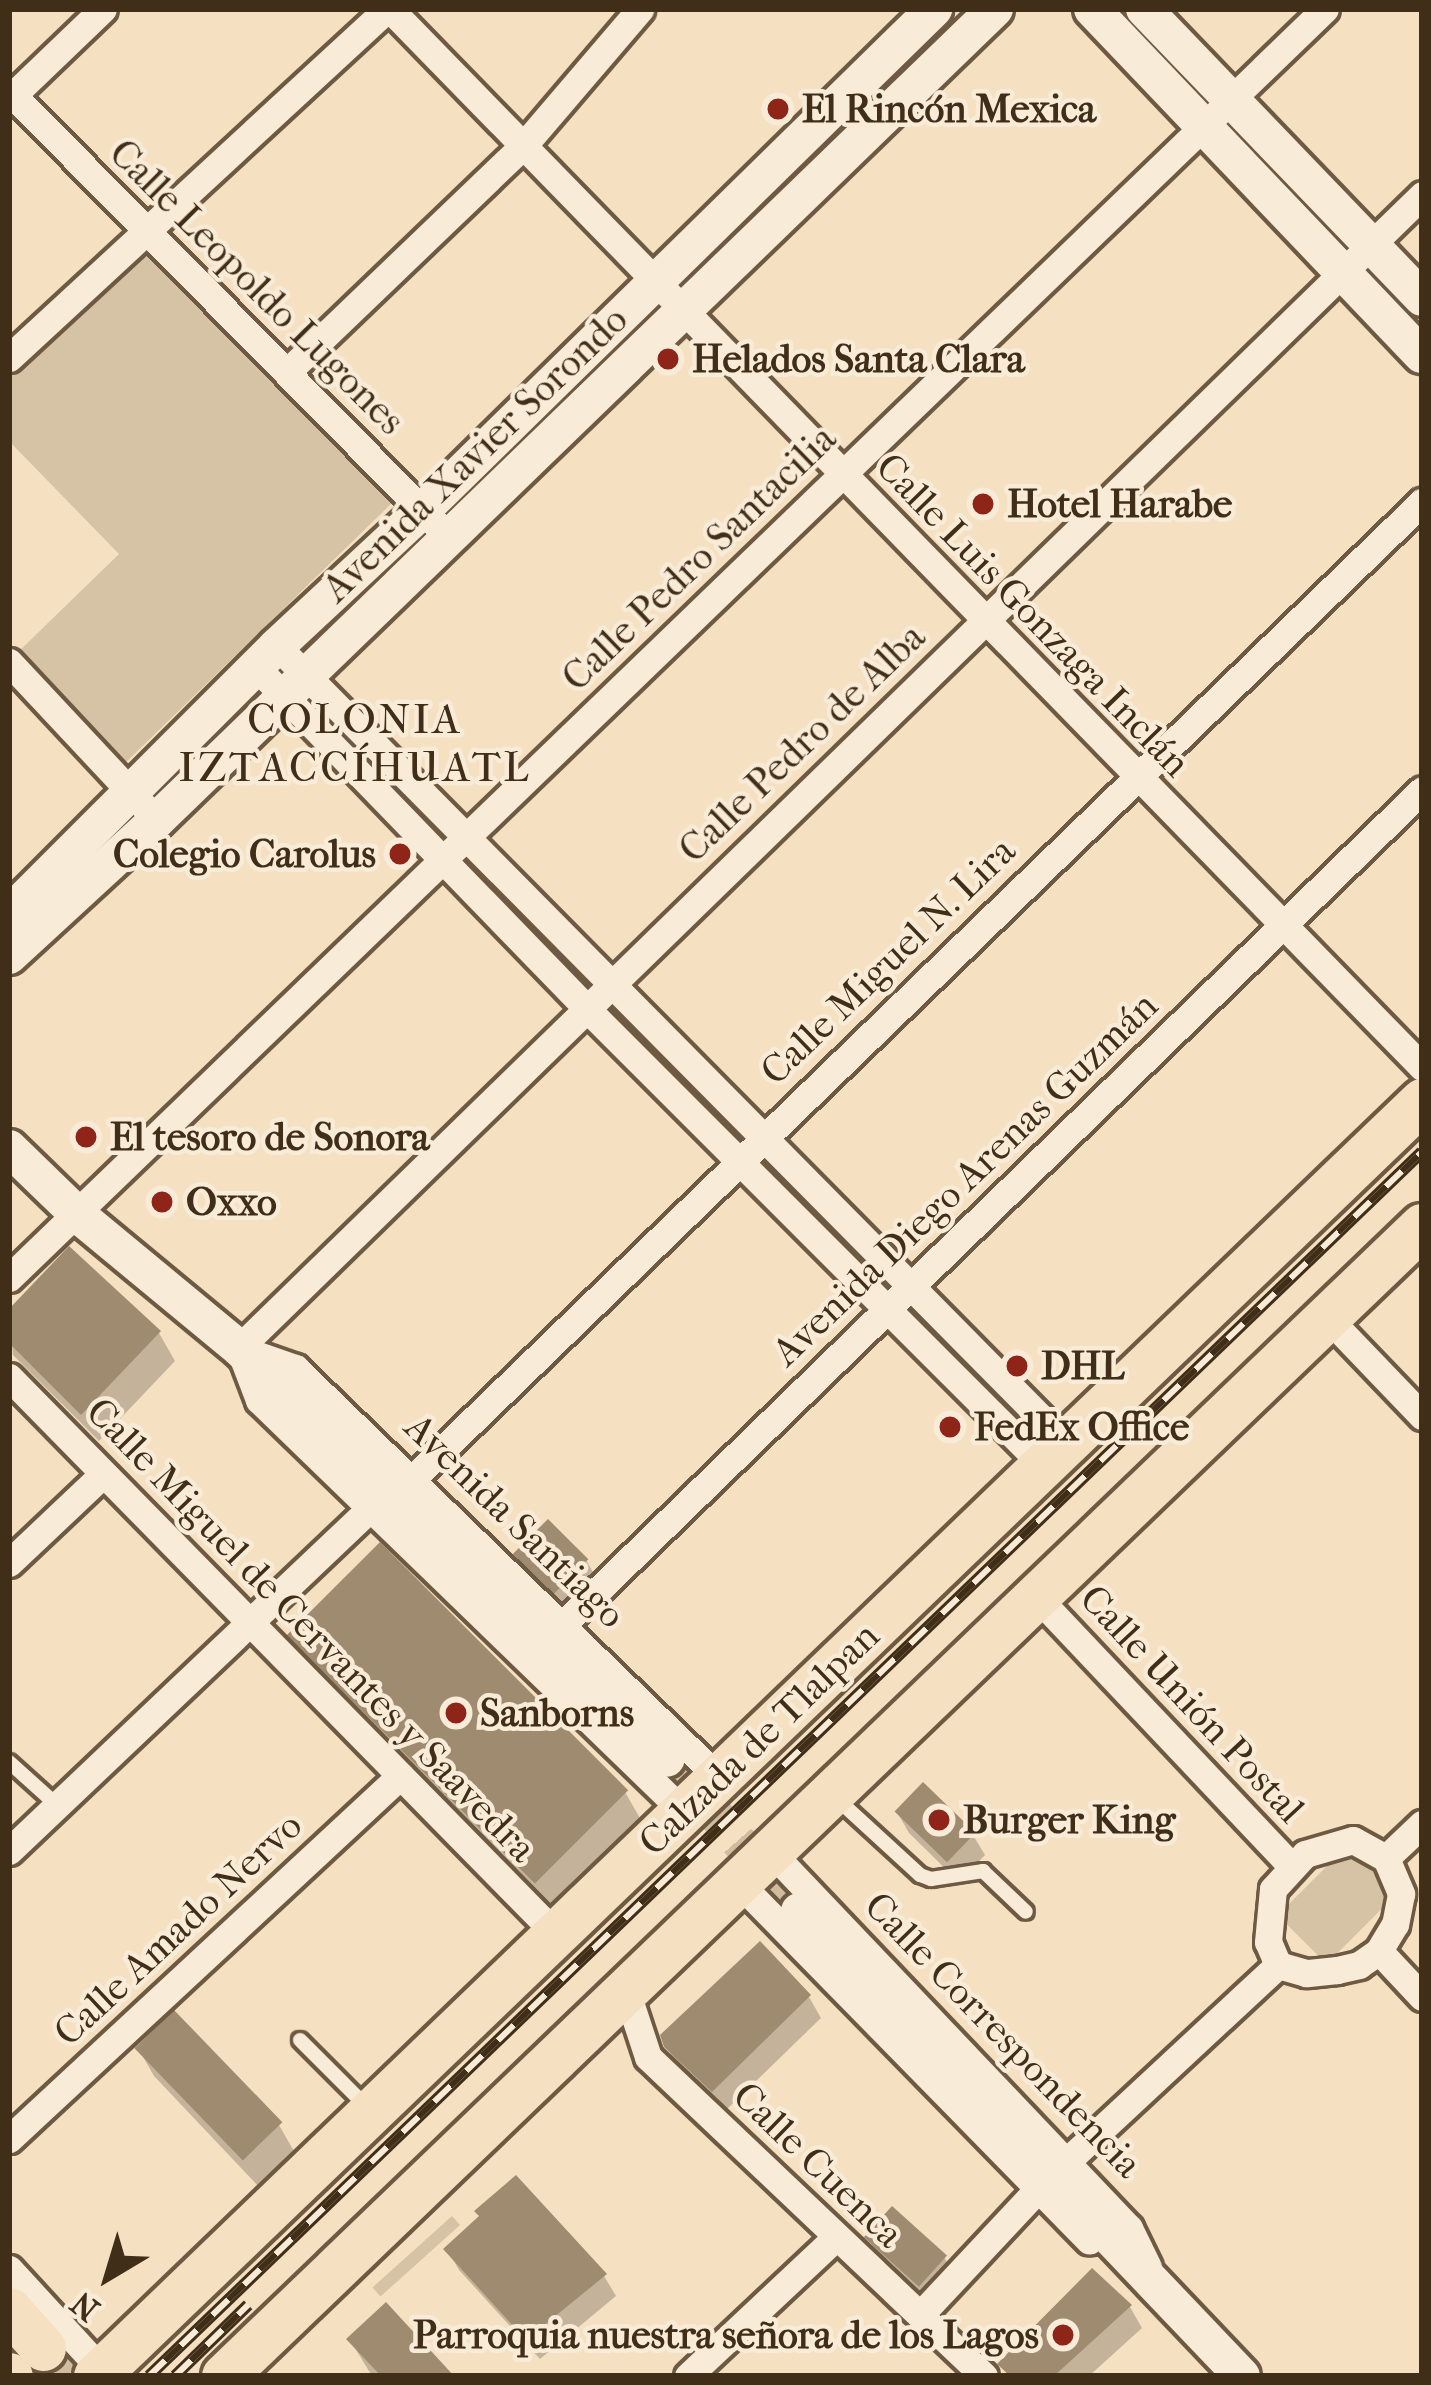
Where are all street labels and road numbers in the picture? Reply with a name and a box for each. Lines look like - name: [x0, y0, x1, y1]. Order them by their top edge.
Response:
- street label: Calle Leopoldo Lugones: [100, 130, 414, 444]
- street label: Avenida Xavier Sorondo: [313, 296, 637, 612]
- street label: Calle Pedro Santacilia: [552, 415, 846, 701]
- street label: Calle Luis Gonzaga Inclán: [866, 444, 1200, 786]
- street label: Calle Pedro de Alba: [669, 614, 935, 872]
- street label: Calle Miguel N. Lira: [751, 827, 1025, 1095]
- street label: Avenida Diego Arenas Guzmán: [763, 982, 1167, 1376]
- street label: Calle Miguel de Cervantes y Saavedra: [76, 1388, 546, 1872]
- street label: Avenida Santiago: [395, 1404, 635, 1638]
- street label: Calle Unión Postal: [1070, 1576, 1314, 1832]
- street label: Calzada de Tlalpan: [629, 1613, 889, 1865]
- street label: Calle Amado Nervo: [44, 1802, 312, 2056]
- street label: Calle Correspondencia: [855, 1883, 1151, 2187]
- street label: Calle Cuenca: [723, 2072, 913, 2258]

